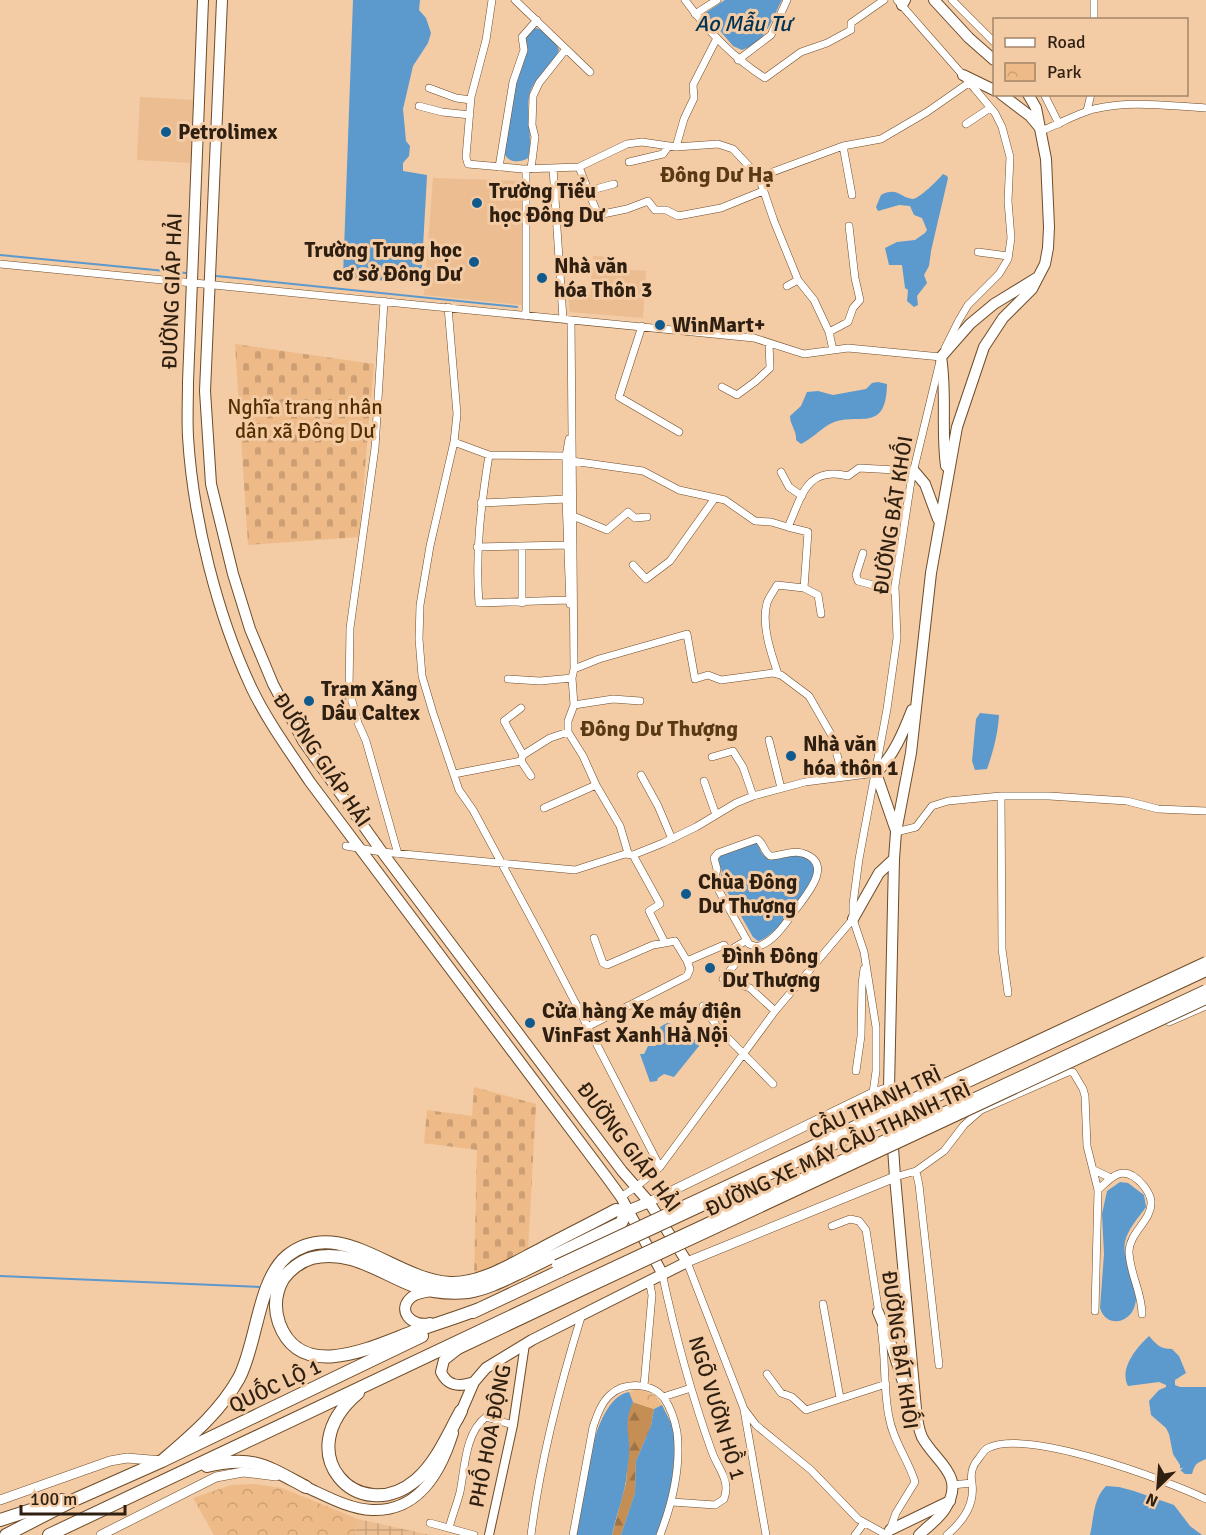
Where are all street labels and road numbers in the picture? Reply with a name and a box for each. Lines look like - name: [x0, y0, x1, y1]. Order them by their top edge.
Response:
- street label: ĐƯỜNG GIÁP HẢI: [155, 212, 188, 370]
- street label: ĐƯỜNG BÁT KHỐI: [864, 433, 918, 596]
- street label: ĐƯỜNG GIÁP HẢI: [268, 687, 377, 832]
- street label: CẦU THANH TRÌ: [803, 1057, 945, 1145]
- street label: ĐƯỜNG XE MÁY CẦU THANH TRÌ: [699, 1072, 975, 1222]
- street label: ĐƯỜNG GIÁP HẢI: [572, 1076, 687, 1217]
- street label: ĐƯỜNG BÁT KHỐI: [876, 1268, 928, 1431]
- street label: NGÕ VƯỜN HỒ 1: [683, 1332, 755, 1483]
- street label: QUỐC LỘ 1: [223, 1350, 325, 1419]
- street label: PHỐ HOA ĐỘNG: [459, 1361, 517, 1510]

